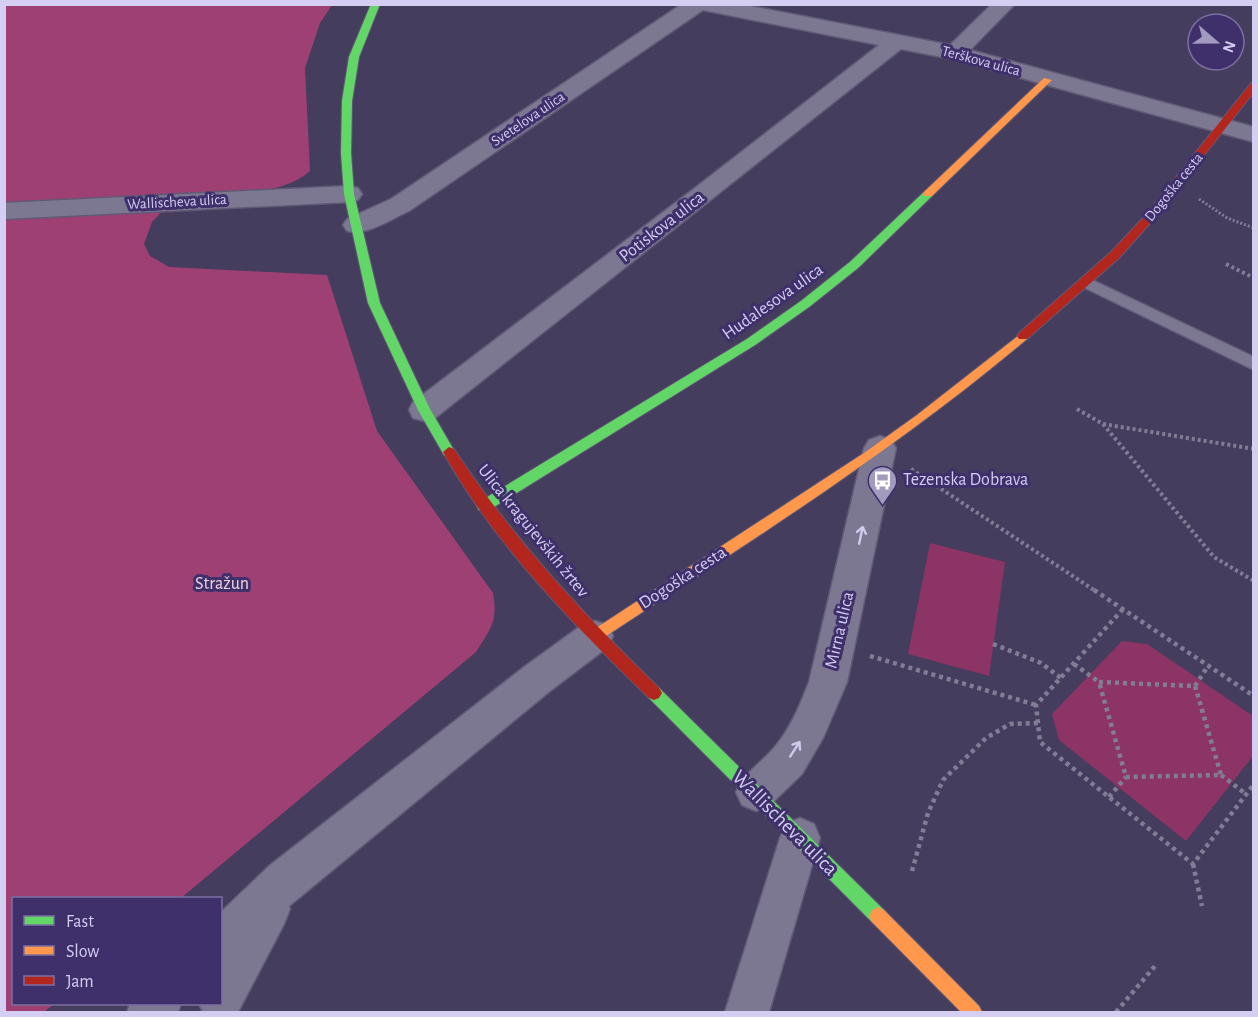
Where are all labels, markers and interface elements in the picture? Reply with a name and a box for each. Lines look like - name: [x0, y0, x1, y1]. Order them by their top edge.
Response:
- north arrow: [1186, 12, 1246, 72]
- text: N: [1220, 39, 1239, 55]
- street label: Terškova ulica: [940, 43, 1022, 79]
- street label: Svetelova ulica: [488, 89, 568, 149]
- street label: Dogoška cesta: [1142, 150, 1206, 224]
- street label: Potiskova ulica: [616, 188, 708, 266]
- street label: Wallischeva ulica: [127, 192, 227, 212]
- street label: Hudalesova ulica: [719, 261, 827, 343]
- street label: Ulica kragujevških žrtev: [474, 461, 592, 601]
- bus stop icon: Tezenska Dobrava: [866, 464, 898, 506]
- place label: Tezenska Dobrava: [903, 471, 1028, 489]
- one-way arrow: [856, 525, 867, 545]
- street label: Dogoška cesta: [636, 543, 730, 613]
- park label: Stražun: [195, 575, 249, 593]
- street label: Mirna ulica: [822, 590, 858, 670]
- one-way arrow: [790, 741, 802, 758]
- street label: Wallischeva ulica: [728, 766, 842, 880]
- legend: [12, 897, 222, 1005]
- text: Fast: [66, 913, 94, 931]
- text: Slow: [66, 943, 99, 961]
- text: Jam: [66, 973, 94, 991]

